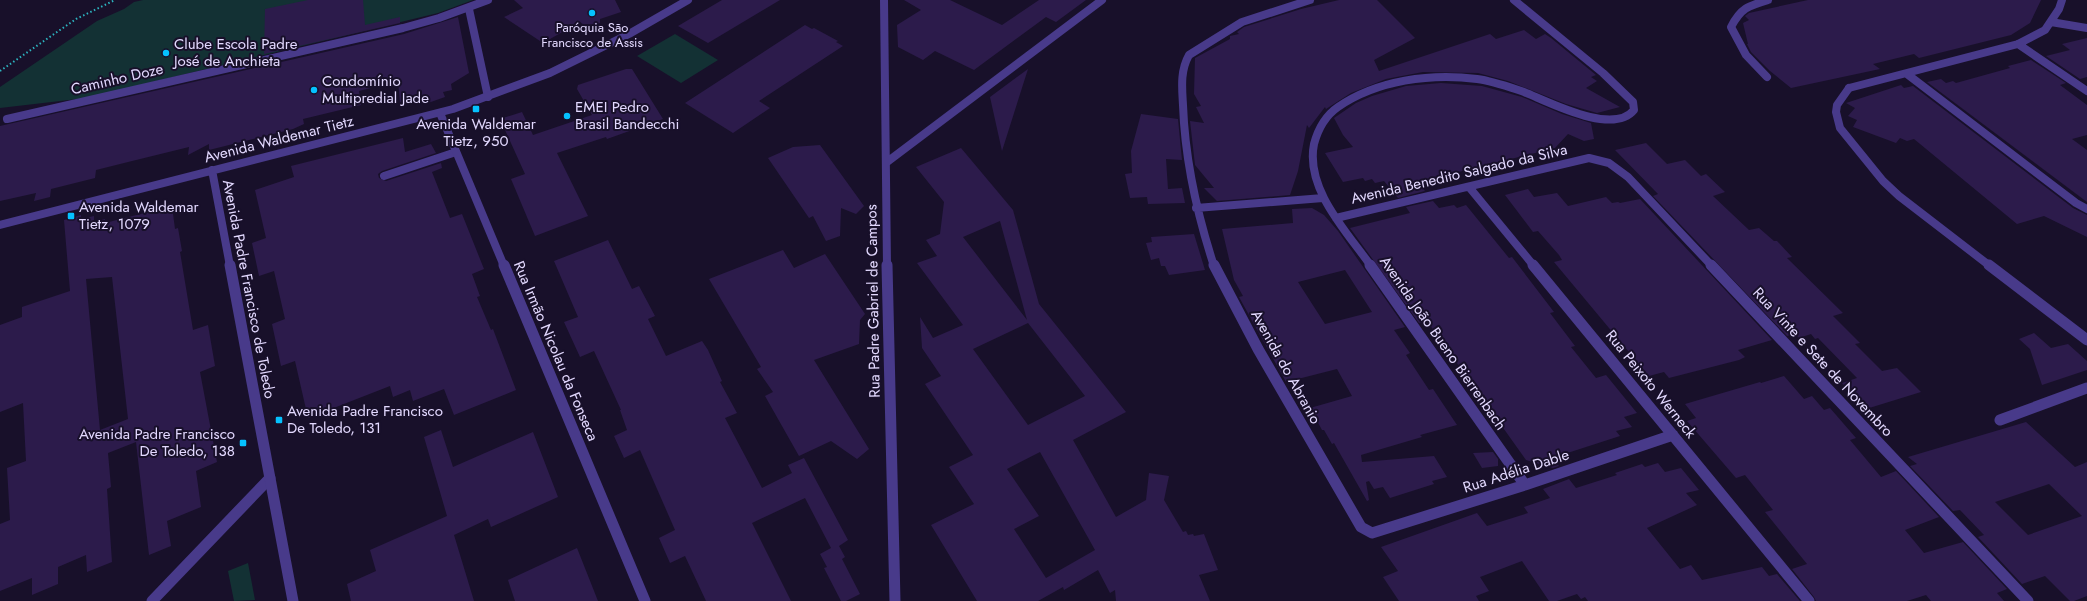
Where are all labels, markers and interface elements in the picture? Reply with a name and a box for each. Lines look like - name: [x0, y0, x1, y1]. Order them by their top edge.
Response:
- marker: Paróquia São Francisco de Assis: [587, 8, 597, 18]
- place label: Paróquia São Francisco de Assis: [541, 18, 643, 52]
- place label: Clube Escola Padre José de Anchieta: [172, 33, 298, 72]
- marker: Clube Escola Padre José de Anchieta: [161, 48, 171, 58]
- street label: Caminho Doze: [69, 58, 166, 100]
- place label: Condomínio Multipredial Jade: [322, 70, 429, 109]
- marker: Condomínio Multipredial Jade: [309, 85, 319, 95]
- place label: EMEI Pedro Brasil Bandecchi: [575, 96, 679, 135]
- marker: Avenida Waldemar Tietz, 950: [471, 104, 481, 114]
- street label: Avenida Waldemar Tietz: [202, 110, 356, 168]
- marker: EMEI Pedro Brasil Bandecchi: [562, 111, 572, 121]
- place label: Avenida Waldemar Tietz, 950: [416, 113, 537, 152]
- street label: Avenida Benedito Salgado da Silva: [1349, 138, 1569, 210]
- street label: Avenida Padre Francisco de Toledo: [217, 178, 281, 400]
- place label: Avenida Waldemar Tietz, 1079: [79, 196, 199, 235]
- street label: Rua Padre Gabriel de Campos: [860, 204, 886, 398]
- marker: Avenida Waldemar Tietz, 1079: [66, 211, 76, 221]
- street label: Avenida João Bueno Bierrenbach: [1374, 251, 1512, 435]
- street label: Rua Irmão Nicolau da Fonseca: [508, 257, 604, 445]
- street label: Rua Vinte e Sete de Novembro: [1748, 282, 1898, 442]
- street label: Avenida do Abranio: [1246, 306, 1326, 428]
- street label: Rua Peixoto Werneck: [1600, 325, 1702, 443]
- place label: Avenida Padre Francisco De Toledo, 131: [287, 400, 443, 439]
- marker: Avenida Padre Francisco De Toledo, 131: [274, 415, 284, 425]
- place label: Avenida Padre Francisco De Toledo, 138: [79, 423, 235, 462]
- marker: Avenida Padre Francisco De Toledo, 138: [238, 438, 248, 448]
- street label: Rua Adélia Dable: [1460, 443, 1572, 499]

